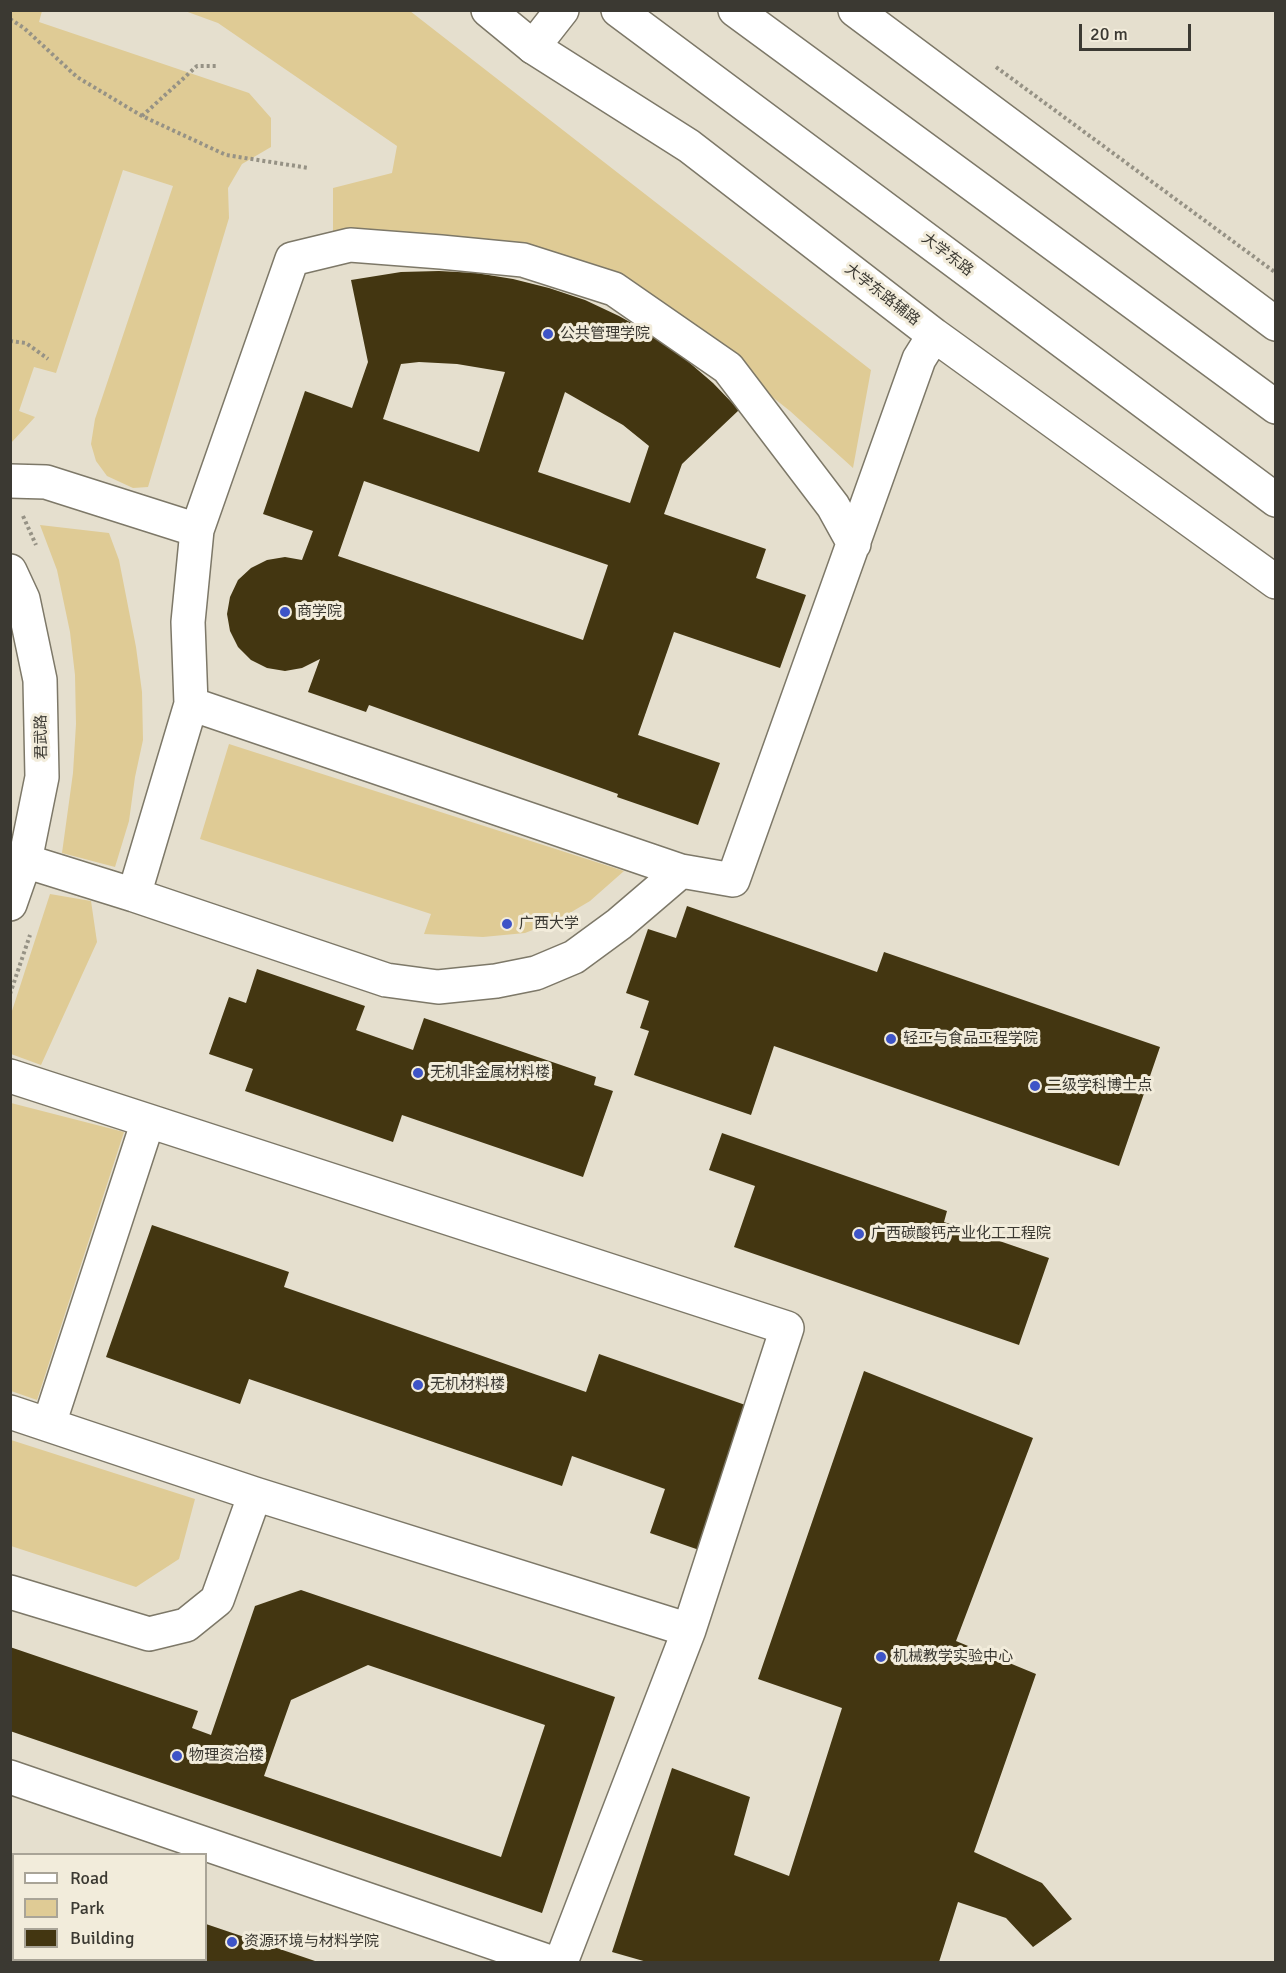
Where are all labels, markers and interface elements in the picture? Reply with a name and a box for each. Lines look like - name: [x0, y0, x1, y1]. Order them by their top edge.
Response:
- scale bar: [1082, 12, 1194, 50]
- text: 20 m: [1090, 23, 1128, 45]
- street label: 大学东路: [918, 230, 976, 280]
- street label: 大学东路辅路: [841, 260, 923, 330]
- place label: 公共管理学院: [560, 325, 650, 343]
- marker: 公共管理学院: [541, 327, 555, 341]
- place label: 商学院: [297, 603, 342, 621]
- marker: 商学院: [278, 605, 292, 619]
- street label: 君武路: [33, 714, 51, 760]
- place label: 广西大学: [519, 915, 579, 933]
- marker: 广西大学: [500, 917, 514, 931]
- place label: 轻工与食品工程学院: [903, 1030, 1038, 1048]
- marker: 轻工与食品工程学院: [884, 1032, 898, 1046]
- place label: 无机非金属材料楼: [430, 1064, 550, 1082]
- marker: 无机非金属材料楼: [411, 1066, 425, 1080]
- place label: 二级学科博士点: [1047, 1077, 1152, 1095]
- marker: 二级学科博士点: [1028, 1079, 1042, 1093]
- place label: 广西碳酸钙产业化工工程院: [871, 1225, 1051, 1243]
- marker: 广西碳酸钙产业化工工程院: [852, 1227, 866, 1241]
- place label: 无机材料楼: [430, 1376, 505, 1394]
- marker: 无机材料楼: [411, 1378, 425, 1392]
- place label: 机械教学实验中心: [893, 1648, 1013, 1666]
- marker: 机械教学实验中心: [874, 1650, 888, 1664]
- place label: 物理资治楼: [189, 1747, 264, 1765]
- marker: 物理资治楼: [170, 1749, 184, 1763]
- legend: [12, 1853, 207, 1961]
- text: Road: [70, 1867, 109, 1889]
- text: Park: [70, 1897, 105, 1919]
- text: Building: [70, 1927, 134, 1949]
- place label: 资源环境与材料学院: [244, 1933, 379, 1951]
- marker: 资源环境与材料学院: [225, 1935, 239, 1949]

